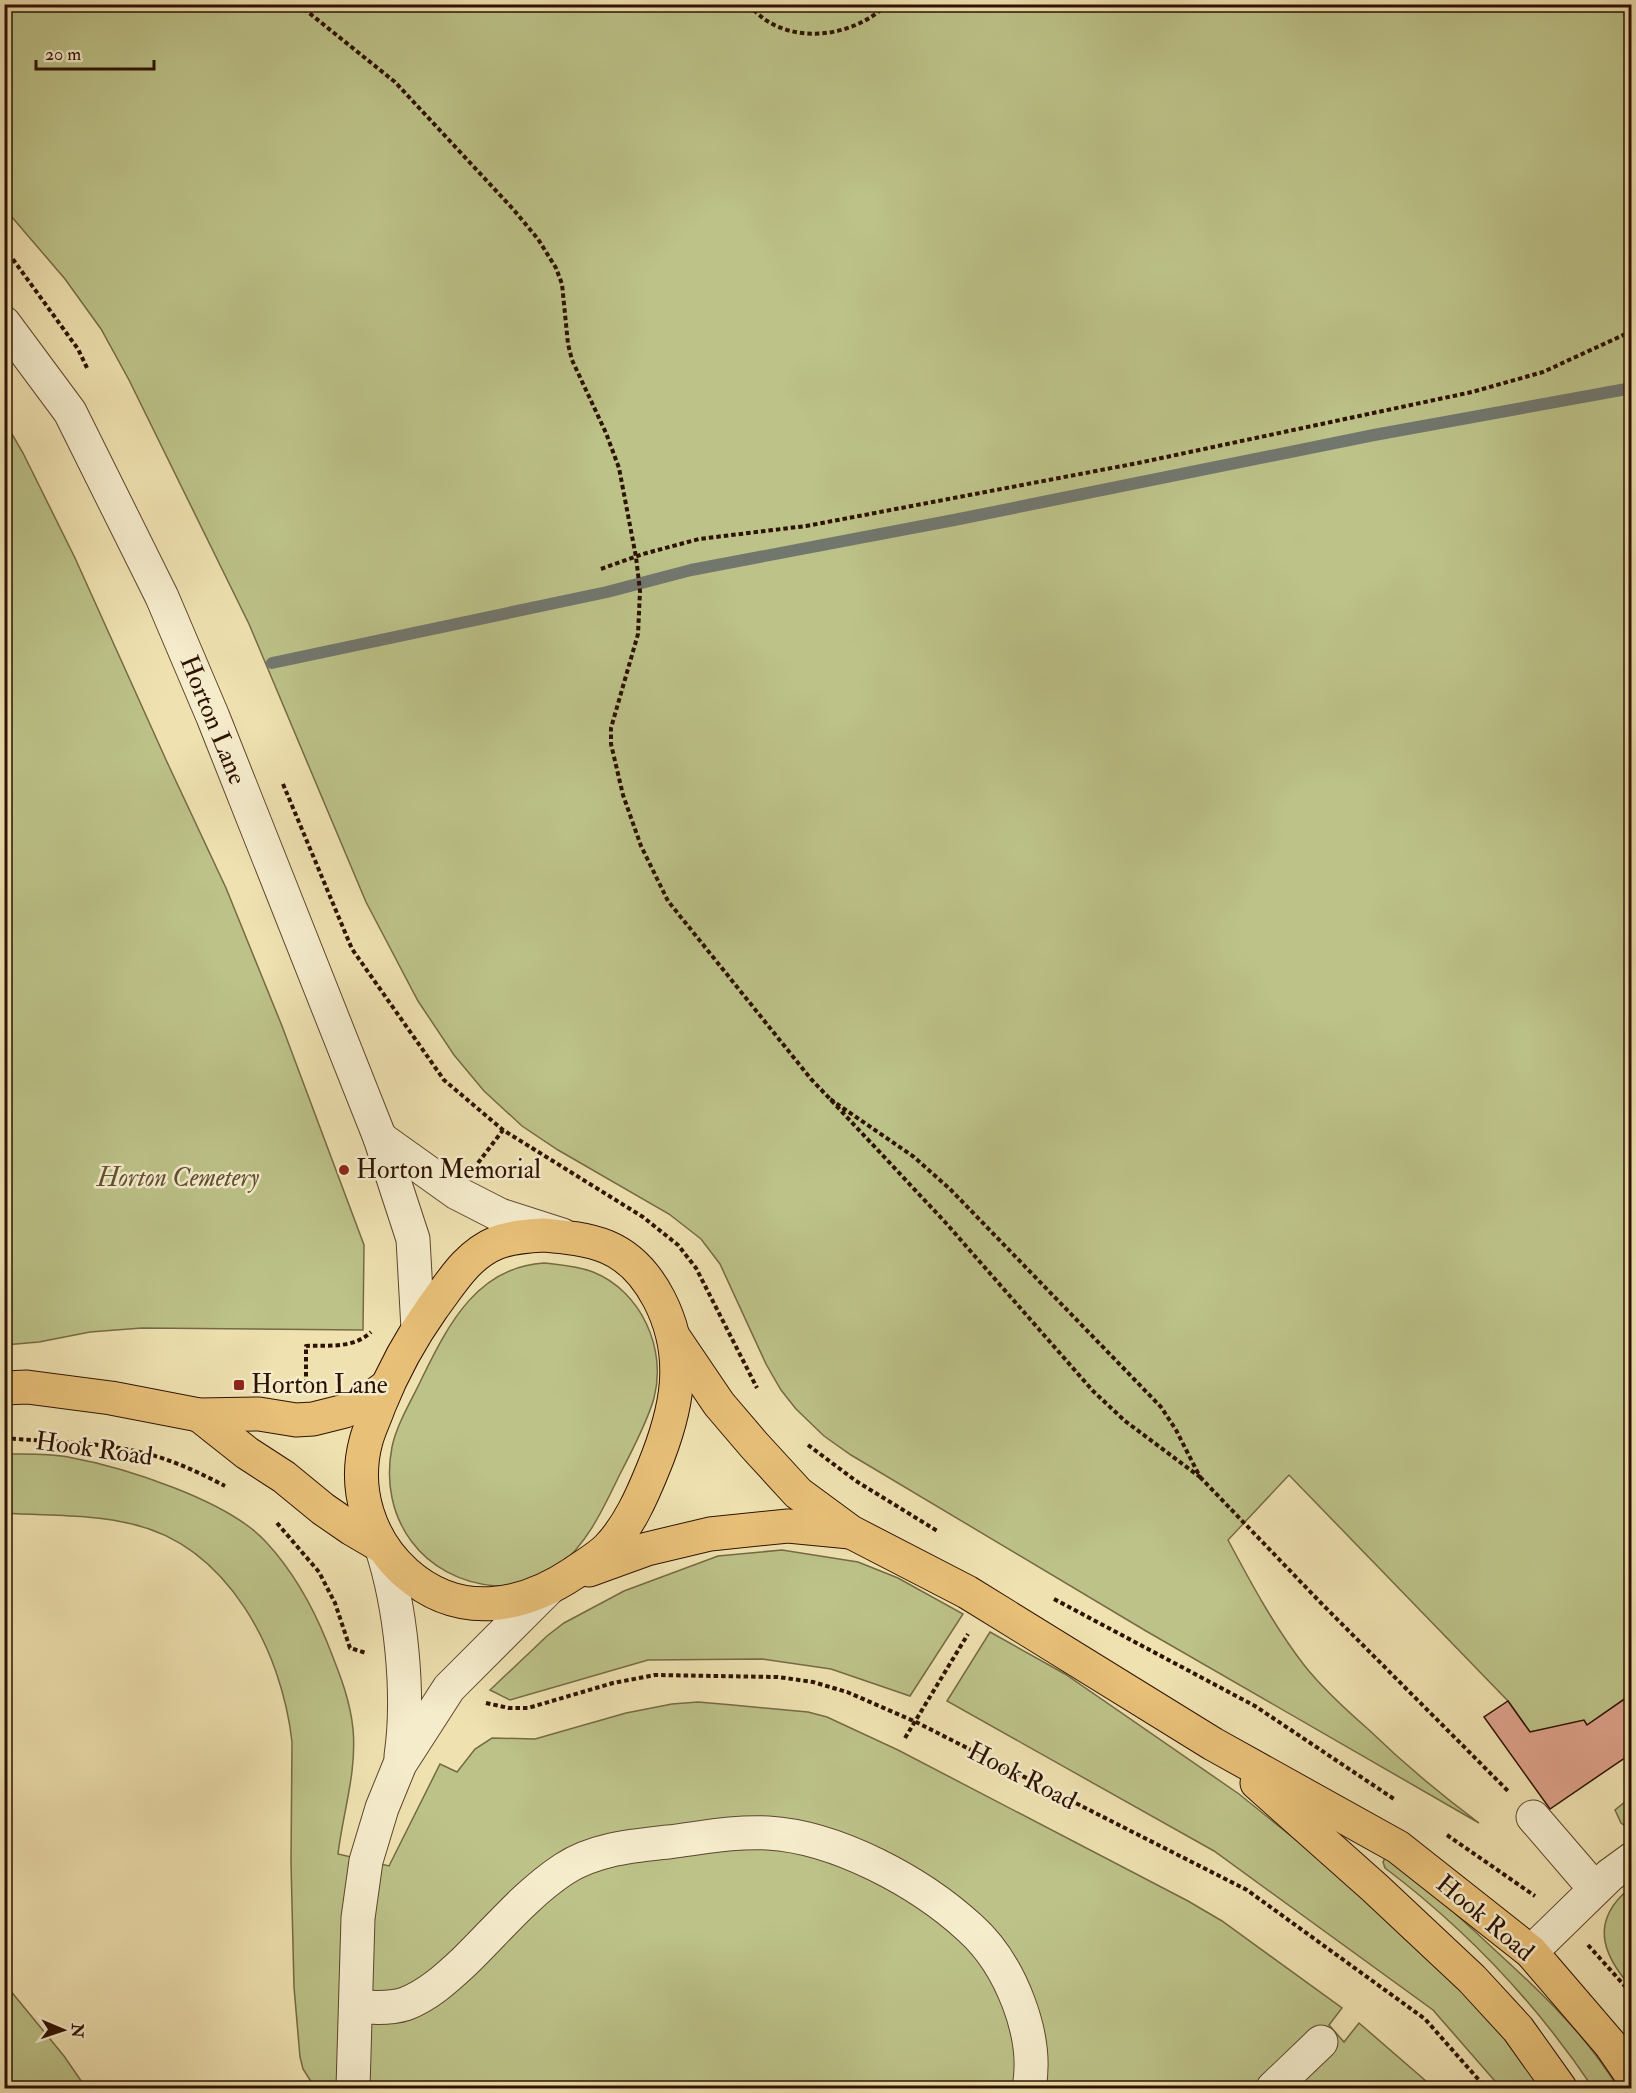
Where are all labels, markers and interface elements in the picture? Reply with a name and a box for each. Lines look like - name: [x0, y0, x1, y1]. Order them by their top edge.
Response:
- scale bar: [36, 33, 154, 71]
- text: 20 m: [45, 43, 81, 66]
- street label: Horton Lane: [173, 651, 253, 789]
- place label: Horton Memorial: [356, 1154, 541, 1186]
- park label: Horton Cemetery: [96, 1162, 259, 1194]
- marker: Horton Memorial: [337, 1163, 351, 1177]
- place label: Horton Lane: [251, 1369, 388, 1401]
- marker: Horton Lane: [232, 1378, 246, 1392]
- street label: Hook Road: [33, 1425, 155, 1473]
- street label: Hook Road: [962, 1735, 1082, 1817]
- street label: Hook Road: [1429, 1868, 1541, 1968]
- north arrow: [33, 2000, 93, 2060]
- text: N: [67, 2022, 87, 2039]

